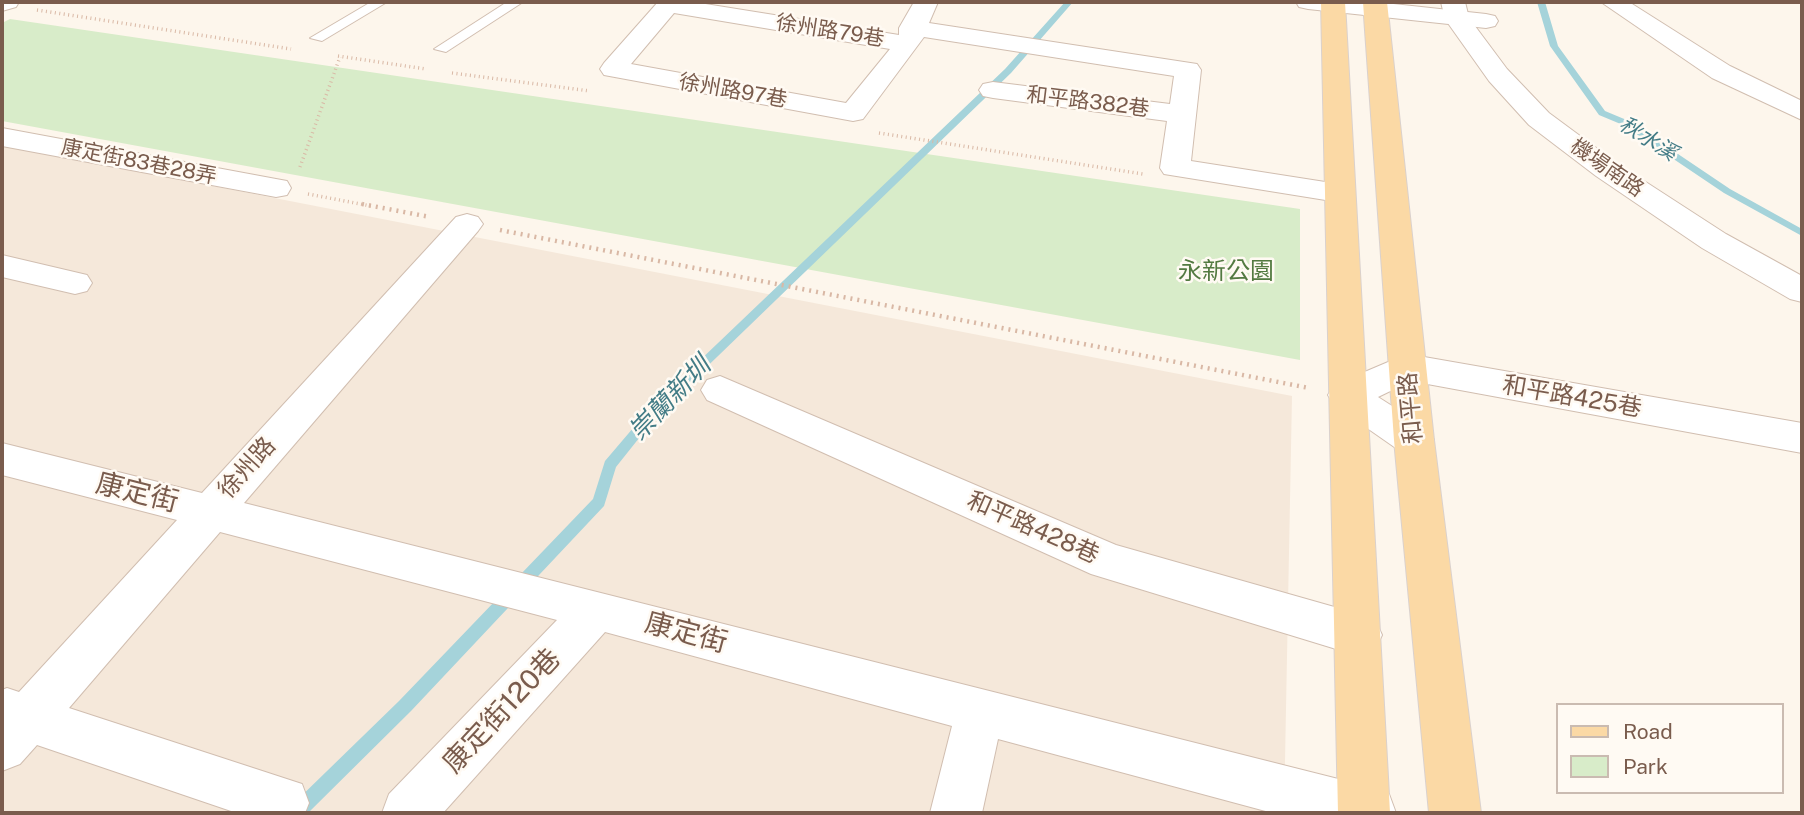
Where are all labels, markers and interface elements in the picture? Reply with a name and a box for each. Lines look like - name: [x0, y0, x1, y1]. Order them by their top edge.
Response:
- street label: 徐州路79巷: [774, 10, 886, 52]
- street label: 徐州路97巷: [677, 69, 789, 113]
- street label: 和平路382巷: [1025, 82, 1151, 122]
- water label: 秋水溪: [1615, 112, 1681, 166]
- street label: 機場南路: [1565, 134, 1649, 202]
- street label: 康定街83巷28弄: [59, 135, 219, 189]
- park label: 永新公園: [1178, 258, 1274, 286]
- water label: 崇蘭新圳: [623, 351, 717, 447]
- street label: 和平路: [1394, 371, 1428, 445]
- street label: 和平路425巷: [1500, 371, 1644, 423]
- street label: 徐州路: [212, 432, 282, 504]
- street label: 康定街: [92, 467, 182, 519]
- street label: 和平路428巷: [963, 486, 1103, 570]
- street label: 康定街: [641, 606, 731, 660]
- street label: 康定街120巷: [436, 642, 568, 780]
- legend: [1556, 703, 1783, 794]
- text: Road: [1623, 719, 1673, 744]
- text: Park: [1623, 754, 1668, 779]

